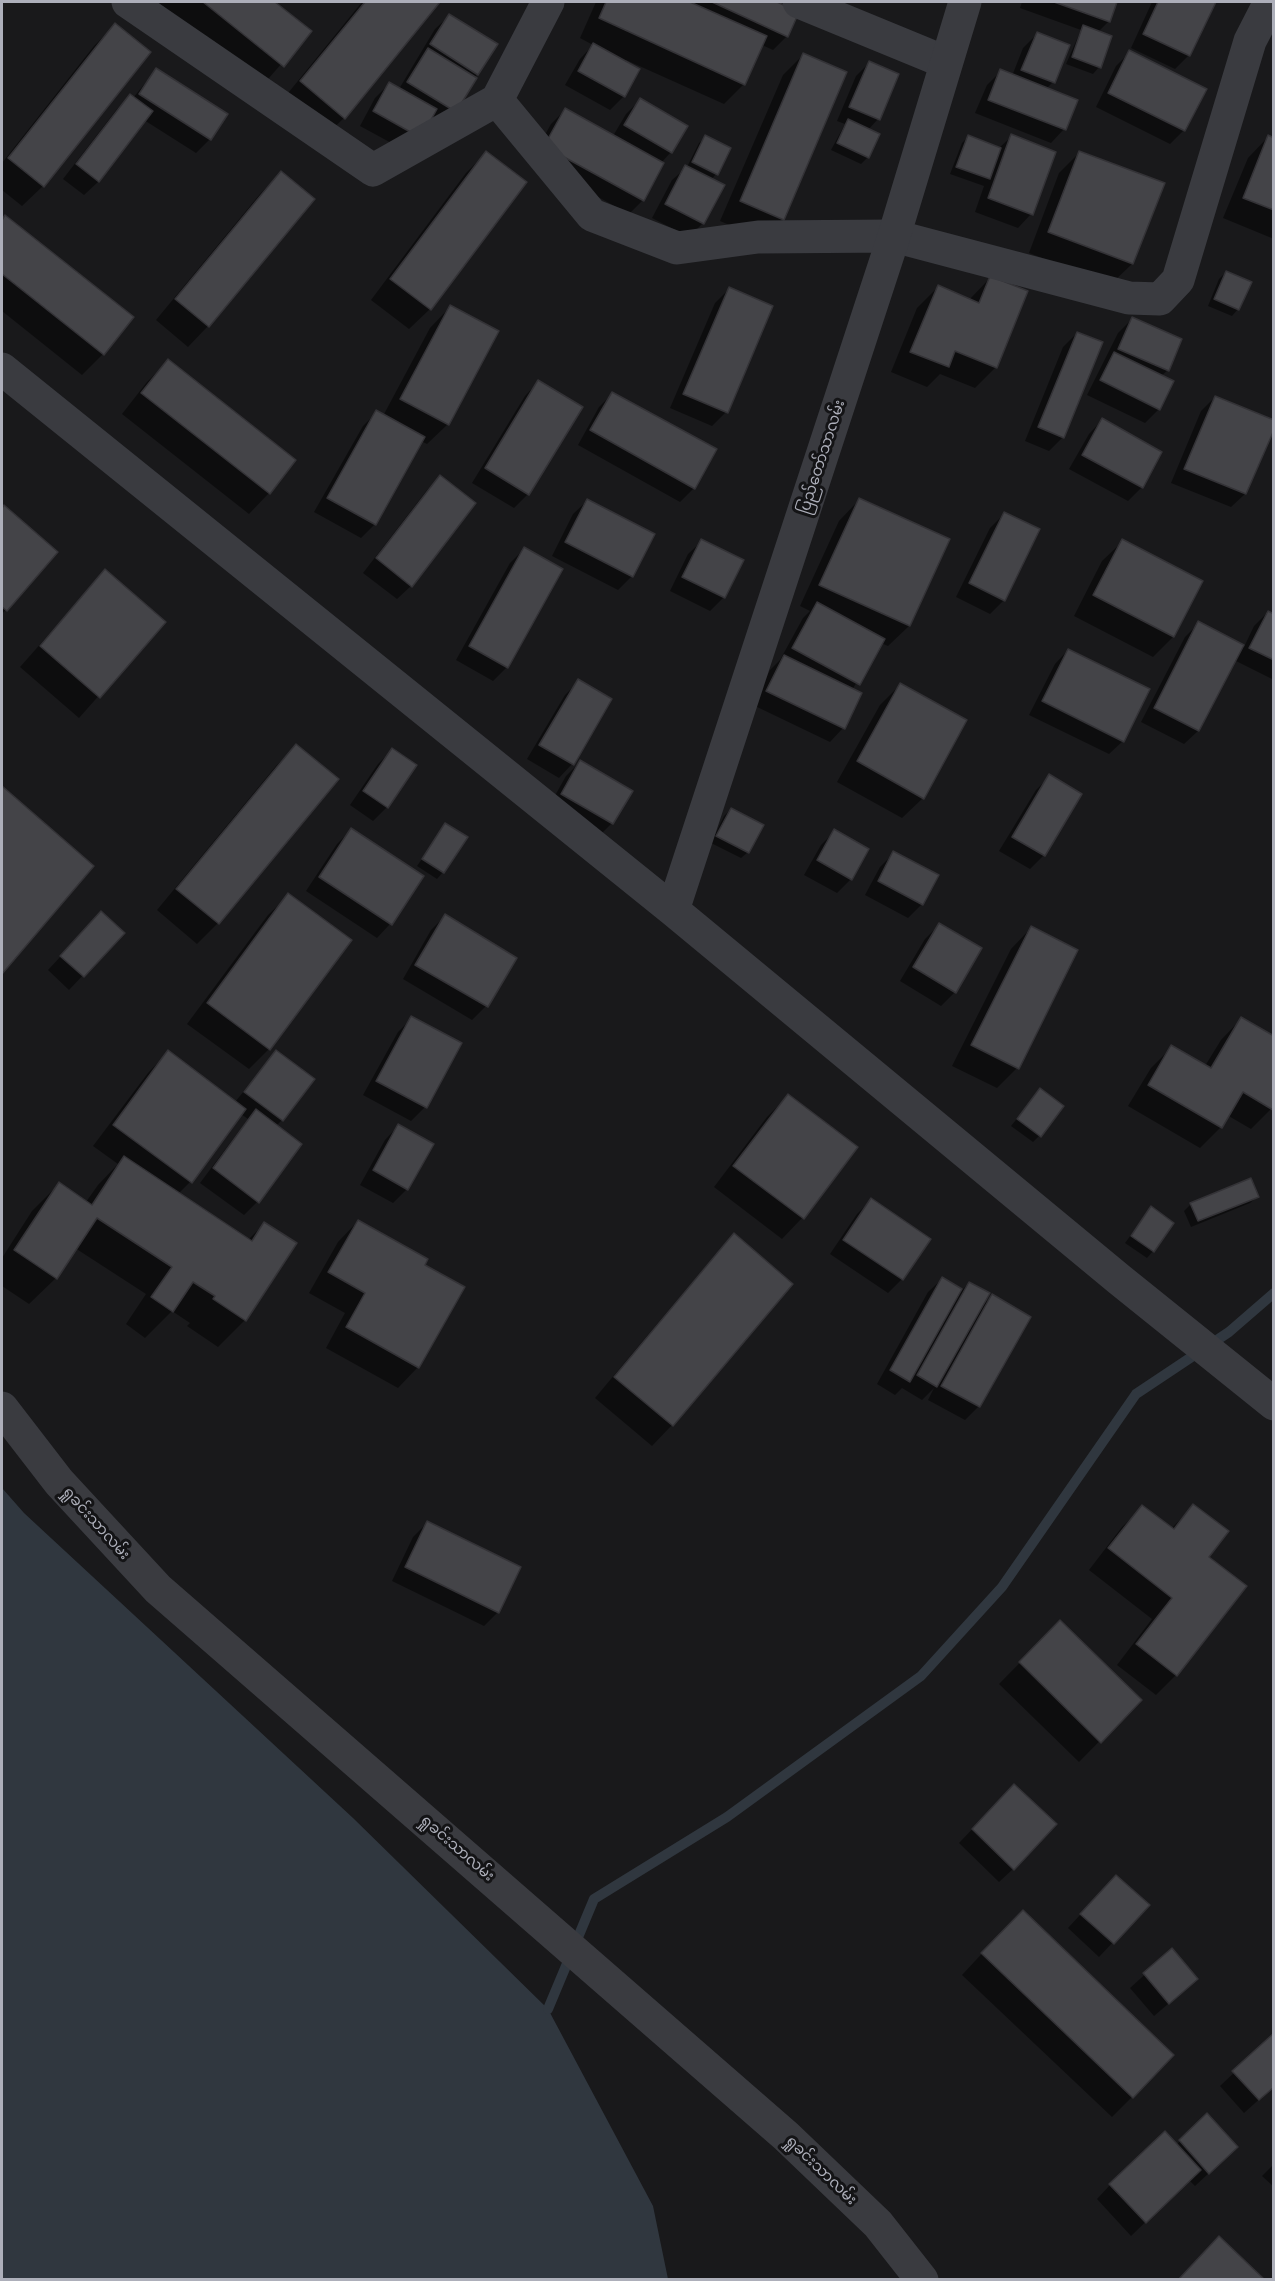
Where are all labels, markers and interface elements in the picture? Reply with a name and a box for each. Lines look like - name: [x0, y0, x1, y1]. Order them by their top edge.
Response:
- street label: ပြည်တော်သာလမ်း: [795, 398, 849, 516]
- street label: ရှုခင်းသာလမ်း: [58, 1483, 134, 1563]
- street label: ရှုခင်းသာလမ်း: [416, 1811, 498, 1885]
- street label: ရှုခင်းသာလမ်း: [782, 2131, 860, 2209]

